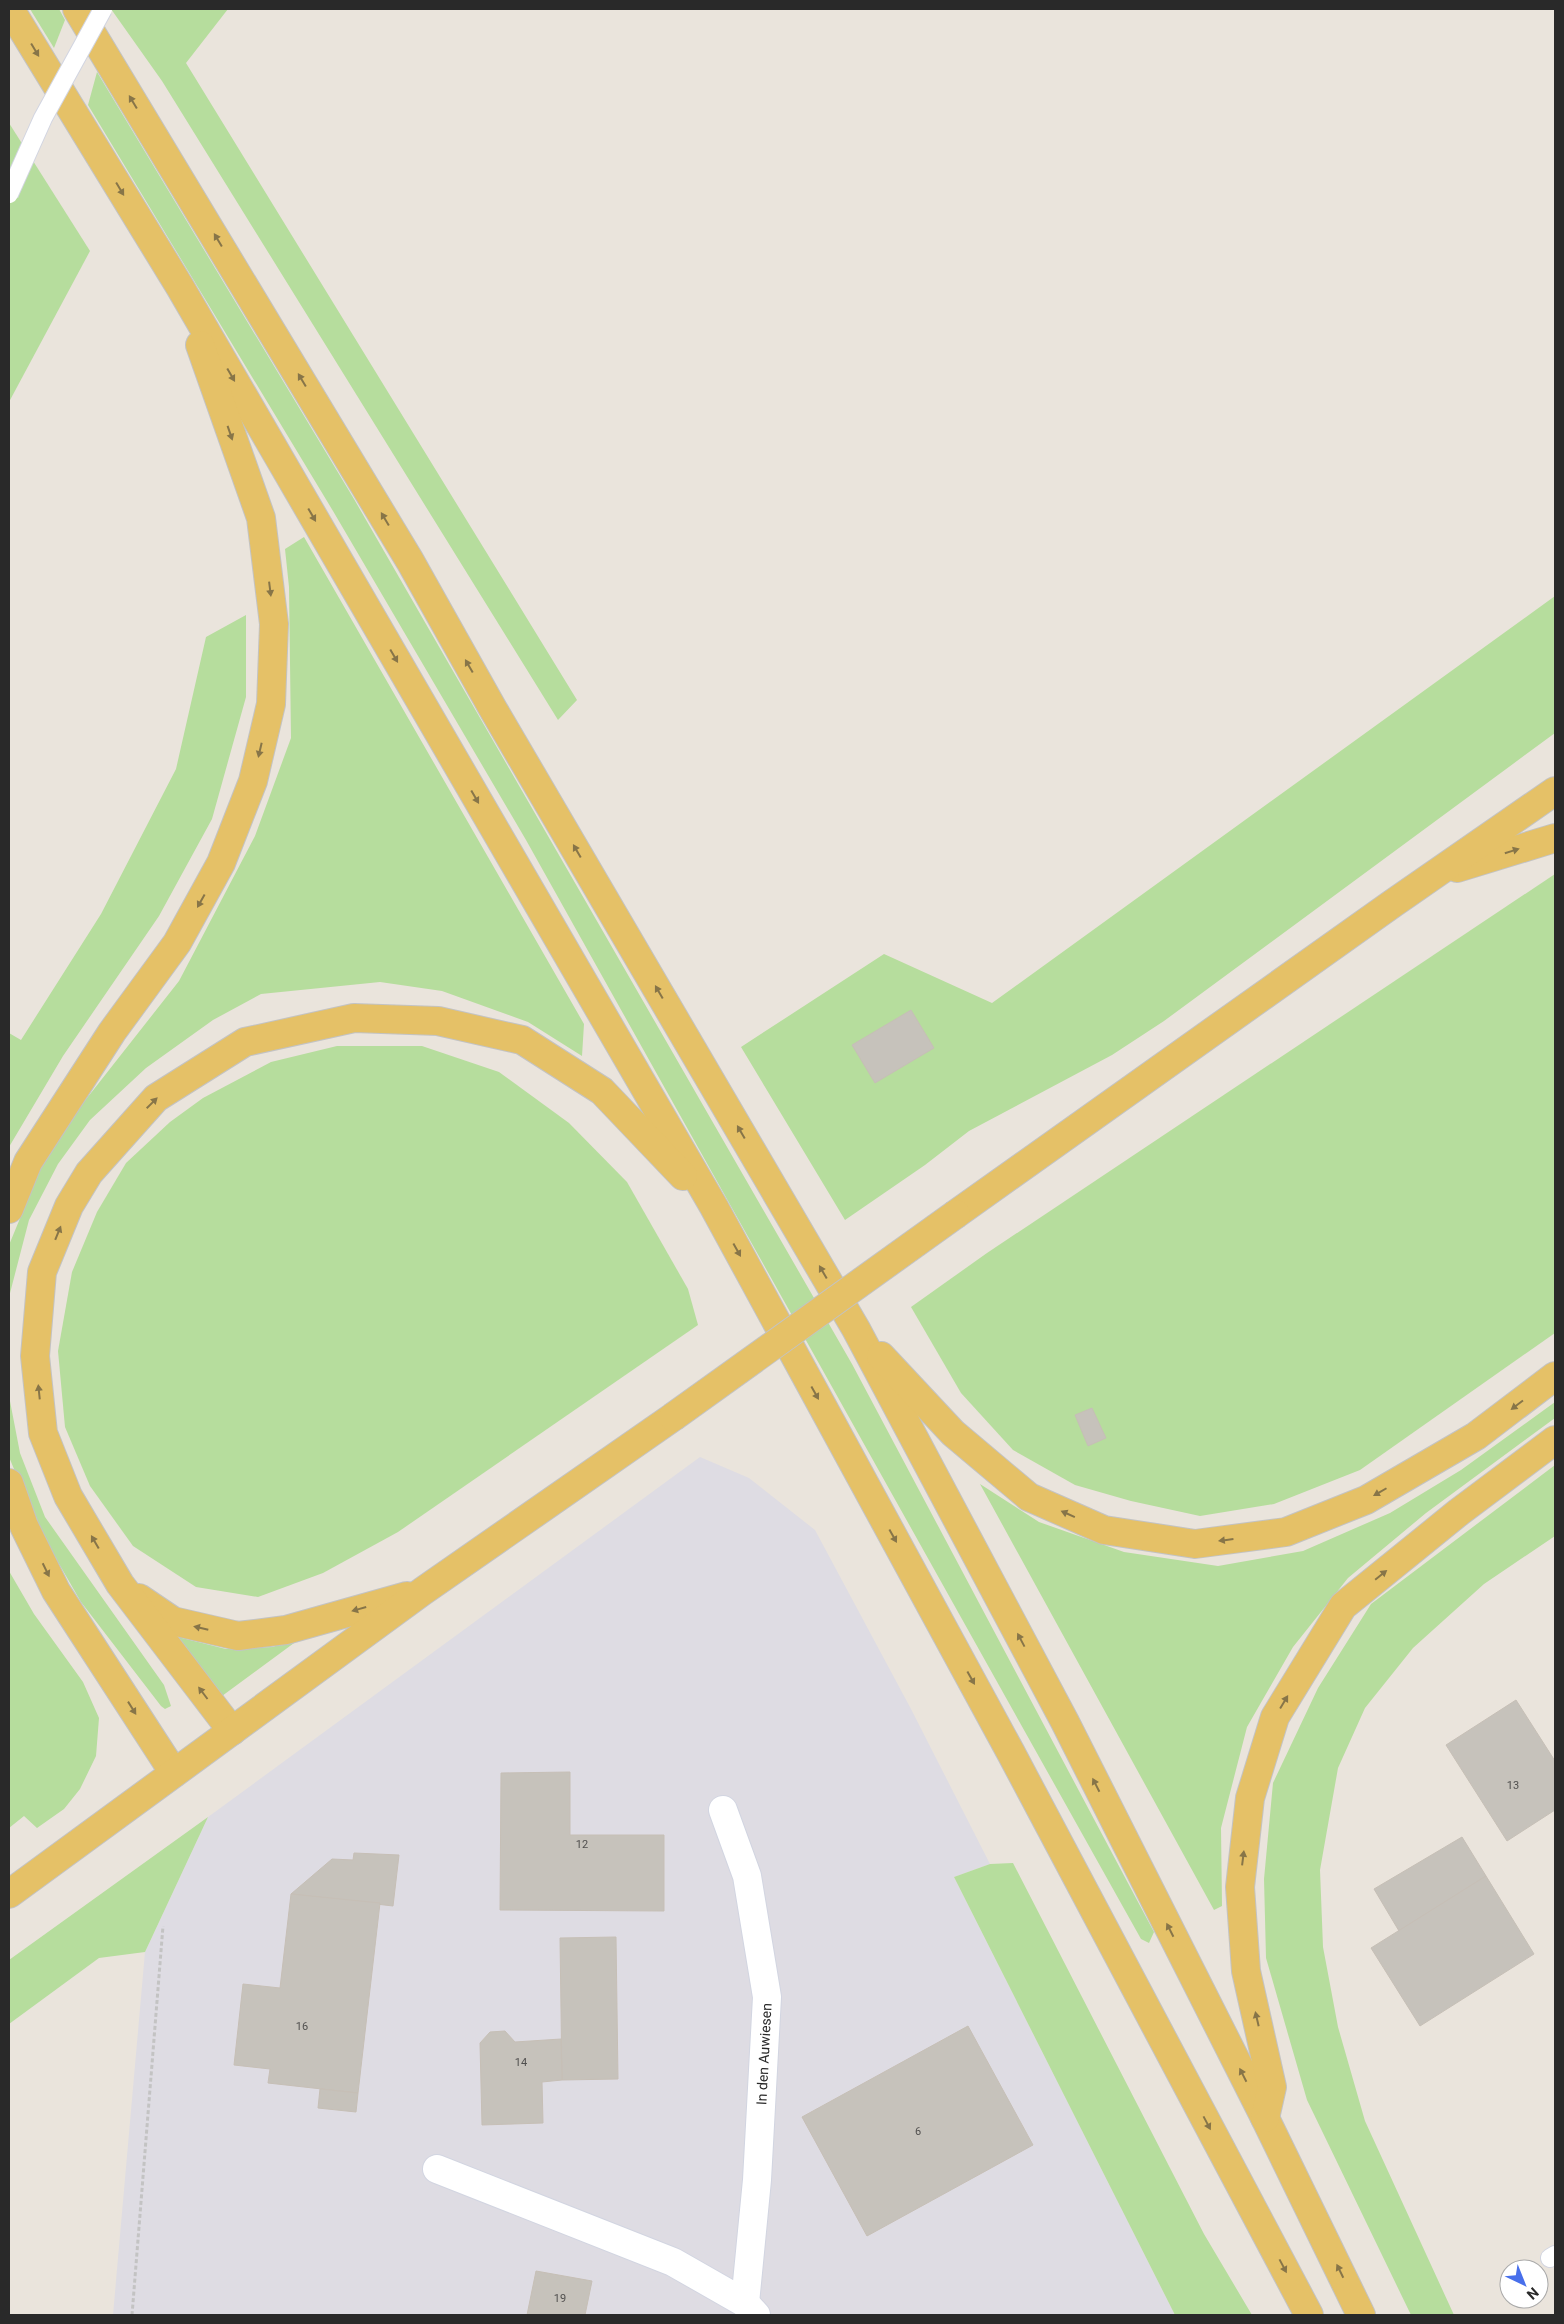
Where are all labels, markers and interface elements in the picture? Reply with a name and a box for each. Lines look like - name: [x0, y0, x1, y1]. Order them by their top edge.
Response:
- one-way arrow: [31, 44, 40, 57]
- one-way arrow: [129, 95, 138, 108]
- one-way arrow: [115, 182, 124, 196]
- one-way arrow: [213, 234, 222, 247]
- one-way arrow: [226, 368, 235, 381]
- one-way arrow: [297, 373, 306, 386]
- one-way arrow: [227, 425, 234, 440]
- one-way arrow: [308, 509, 317, 522]
- one-way arrow: [380, 513, 389, 526]
- one-way arrow: [266, 582, 274, 598]
- one-way arrow: [389, 649, 398, 663]
- one-way arrow: [465, 660, 474, 673]
- one-way arrow: [256, 743, 264, 758]
- one-way arrow: [471, 790, 480, 803]
- one-way arrow: [572, 845, 581, 858]
- one-way arrow: [1504, 847, 1519, 855]
- one-way arrow: [197, 893, 205, 908]
- one-way arrow: [654, 985, 663, 998]
- one-way arrow: [146, 1097, 158, 1109]
- one-way arrow: [736, 1125, 745, 1138]
- one-way arrow: [54, 1226, 62, 1240]
- one-way arrow: [733, 1243, 741, 1258]
- one-way arrow: [819, 1265, 827, 1279]
- one-way arrow: [35, 1384, 43, 1400]
- one-way arrow: [811, 1386, 819, 1400]
- one-way arrow: [1510, 1400, 1523, 1410]
- one-way arrow: [1372, 1488, 1387, 1496]
- one-way arrow: [1061, 1509, 1075, 1517]
- one-way arrow: [889, 1528, 897, 1543]
- one-way arrow: [91, 1536, 100, 1549]
- one-way arrow: [1218, 1536, 1234, 1544]
- one-way arrow: [42, 1563, 50, 1577]
- one-way arrow: [1374, 1569, 1387, 1580]
- one-way arrow: [352, 1605, 367, 1613]
- one-way arrow: [194, 1624, 209, 1632]
- one-way arrow: [1017, 1634, 1026, 1647]
- one-way arrow: [967, 1671, 975, 1685]
- one-way arrow: [197, 1687, 208, 1700]
- one-way arrow: [1279, 1696, 1288, 1709]
- one-way arrow: [127, 1701, 137, 1714]
- one-way arrow: [1092, 1777, 1100, 1792]
- house number: 13: [1507, 1779, 1519, 1792]
- house number: 12: [576, 1838, 588, 1851]
- one-way arrow: [1239, 1850, 1247, 1866]
- one-way arrow: [1166, 1922, 1174, 1937]
- street label: In den Auwiesen: [753, 2003, 775, 2105]
- one-way arrow: [1252, 2011, 1260, 2027]
- house number: 16: [296, 2020, 308, 2033]
- house number: 14: [515, 2056, 527, 2069]
- one-way arrow: [1239, 2067, 1247, 2082]
- one-way arrow: [1202, 2116, 1211, 2130]
- house number: 6: [915, 2125, 921, 2138]
- north arrow: [1499, 2259, 1549, 2309]
- one-way arrow: [1278, 2260, 1287, 2273]
- one-way arrow: [1335, 2264, 1344, 2279]
- text: N: [1524, 2284, 1542, 2303]
- house number: 19: [554, 2292, 566, 2305]

